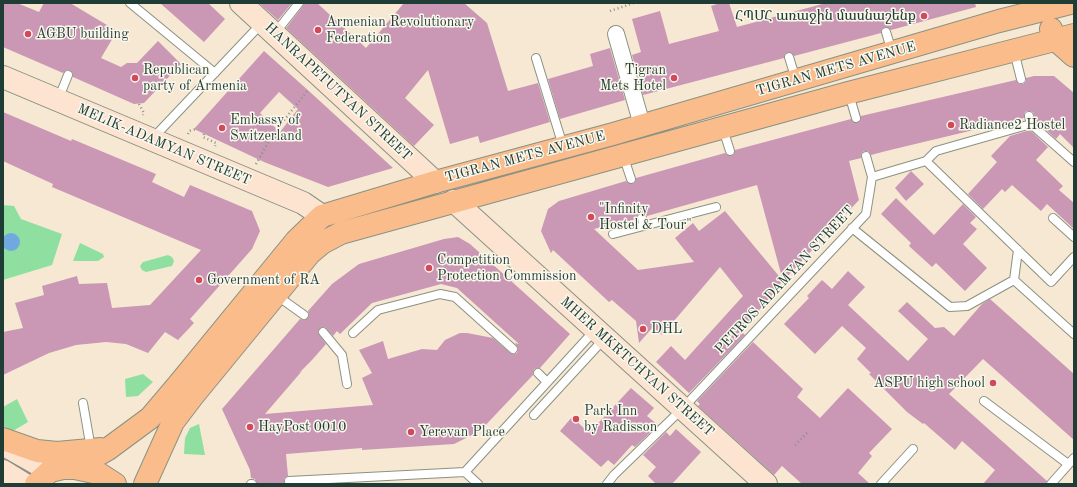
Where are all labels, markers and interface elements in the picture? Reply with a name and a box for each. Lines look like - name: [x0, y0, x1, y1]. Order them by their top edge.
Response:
- place label: ՀՊՄՀ առաջին մասնաշենք: [735, 8, 916, 24]
- marker: ՀՊՄՀ առաջին մասնաշենք: [919, 11, 929, 21]
- place label: Armenian Revolutionary Federation: [326, 14, 474, 46]
- street label: HANRAPETUTYAN STREET: [261, 19, 415, 165]
- marker: Armenian Revolutionary Federation: [313, 25, 323, 35]
- place label: AGBU building: [36, 26, 129, 42]
- marker: AGBU building: [23, 29, 33, 39]
- street label: TIGRAN METS AVENUE: [754, 38, 918, 100]
- place label: Republican party of Armenia: [143, 62, 247, 94]
- place label: Tigran Mets Hotel: [600, 62, 666, 94]
- marker: Republican party of Armenia: [130, 73, 140, 83]
- marker: Tigran Mets Hotel: [669, 73, 679, 83]
- street label: MELIK-ADAMYAN STREET: [75, 101, 253, 189]
- place label: Embassy of Switzerland: [230, 112, 302, 144]
- place label: Radiance2 Hostel: [959, 117, 1065, 133]
- marker: Radiance2 Hostel: [946, 120, 956, 130]
- marker: Embassy of Switzerland: [217, 123, 227, 133]
- street label: TIGRAN METS AVENUE: [443, 128, 607, 186]
- place label: "Infinity Hostel & Tour": [599, 201, 692, 234]
- street label: PETROS ADAMYAN STREET: [712, 202, 858, 358]
- marker: "Infinity Hostel & Tour": [586, 212, 596, 222]
- place label: Competition Protection Commission: [437, 252, 577, 284]
- marker: Competition Protection Commission: [424, 263, 434, 273]
- place label: Government of RA: [207, 272, 320, 288]
- marker: Government of RA: [194, 275, 204, 285]
- street label: MHER MKRTCHYAN STREET: [557, 293, 717, 441]
- place label: DHL: [651, 321, 682, 337]
- marker: DHL: [638, 324, 648, 334]
- place label: ASPU high school: [874, 375, 985, 391]
- marker: ASPU high school: [988, 378, 998, 388]
- place label: Park Inn by Radisson: [584, 403, 657, 436]
- marker: Park Inn by Radisson: [571, 414, 581, 424]
- place label: HayPost 0010: [258, 419, 346, 435]
- marker: HayPost 0010: [245, 422, 255, 432]
- place label: Yerevan Place: [419, 424, 505, 440]
- marker: Yerevan Place: [406, 427, 416, 437]

